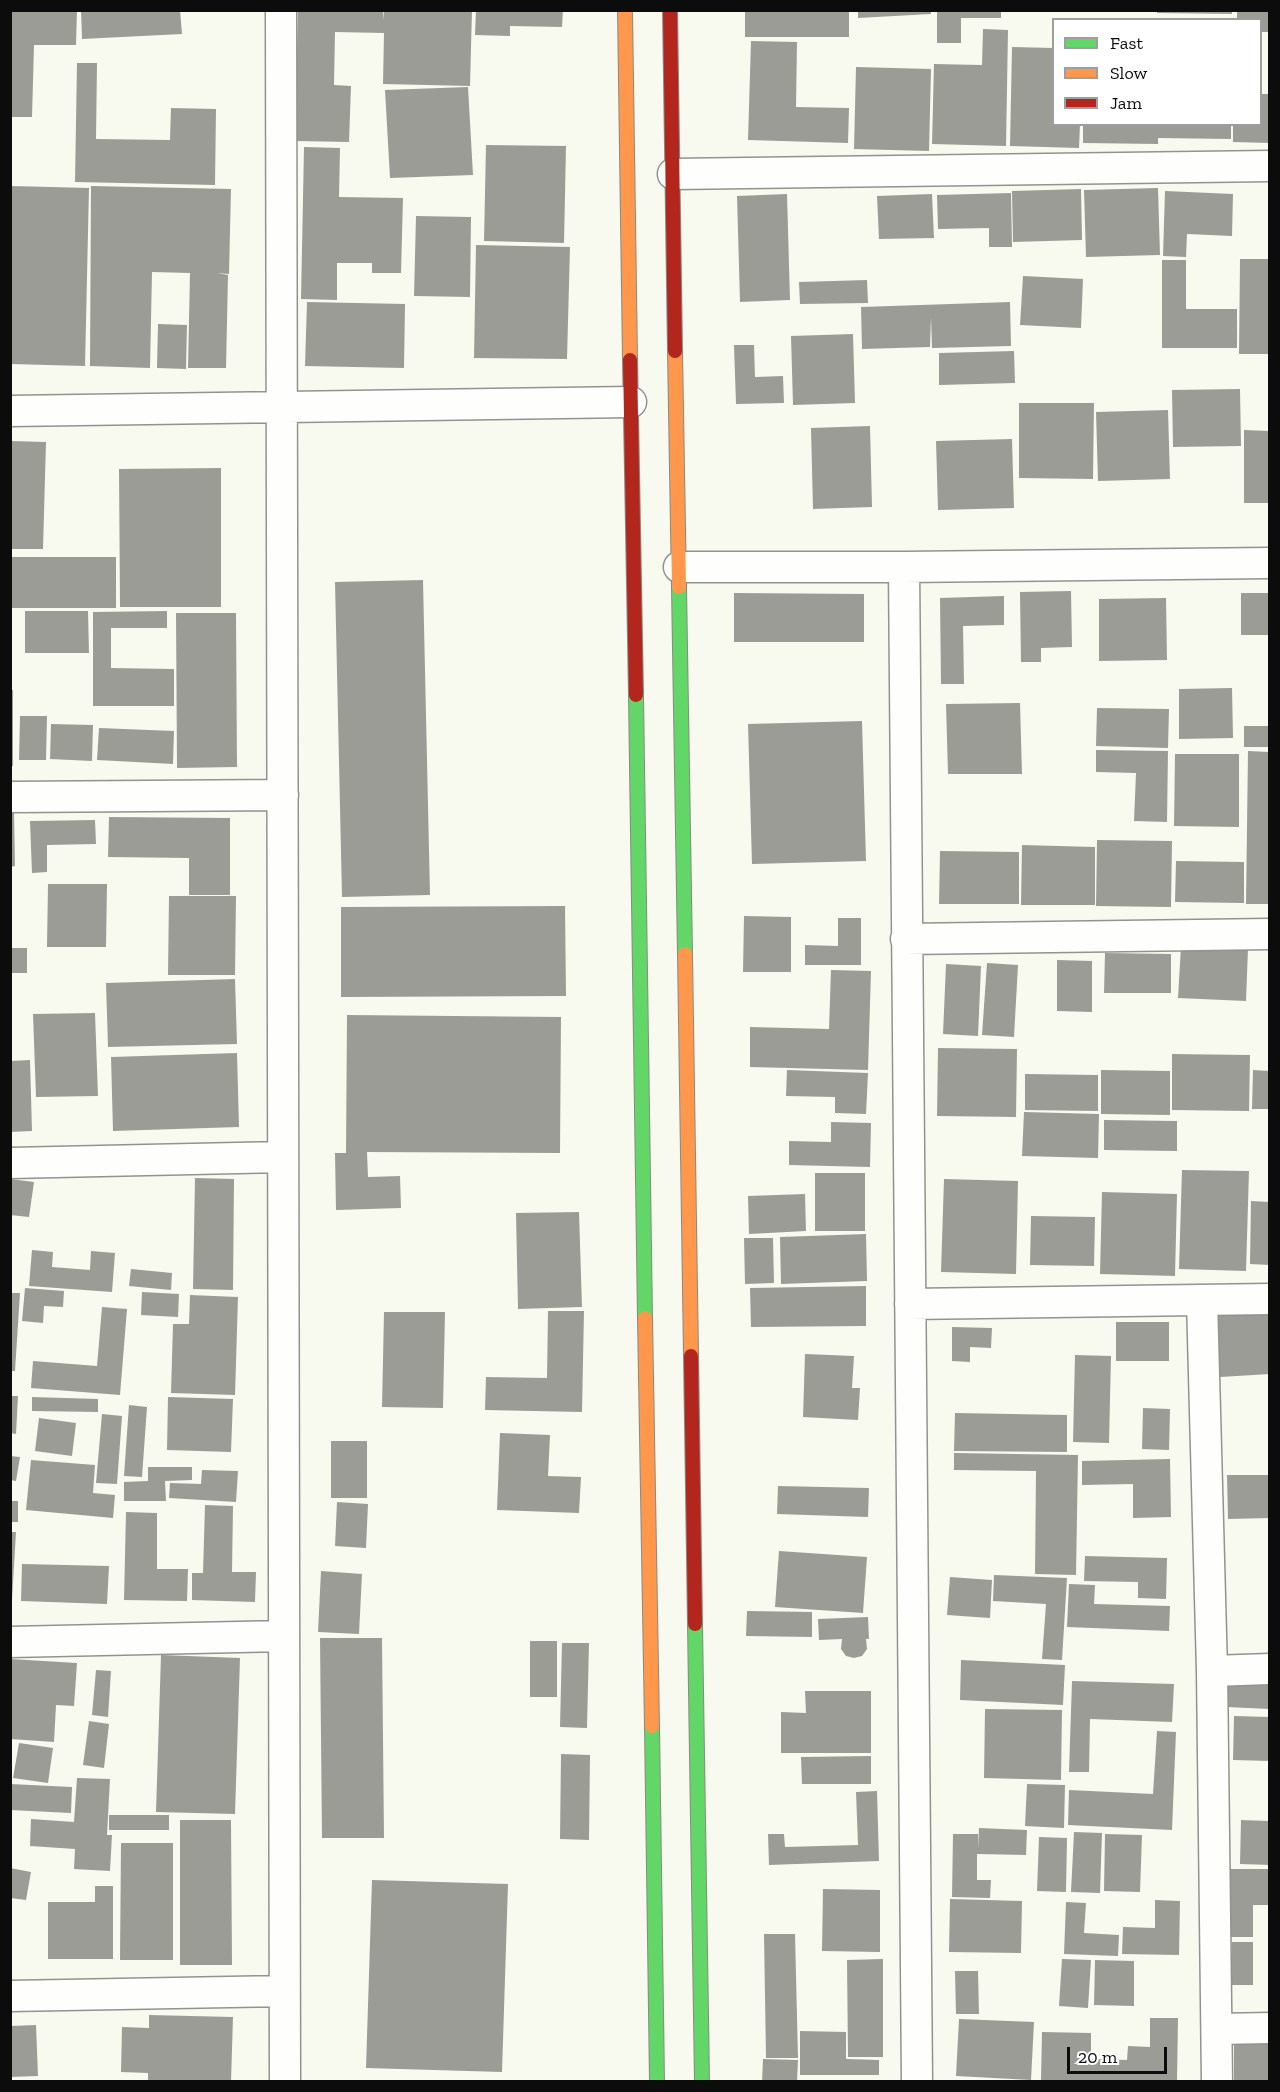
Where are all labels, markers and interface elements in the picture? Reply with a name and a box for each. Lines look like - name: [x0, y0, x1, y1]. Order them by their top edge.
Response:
- legend: [1052, 18, 1262, 126]
- text: Fast: [1110, 32, 1143, 54]
- text: Slow: [1110, 62, 1147, 84]
- text: Jam: [1110, 92, 1142, 114]
- scale bar: [1070, 2035, 1170, 2073]
- text: 20 m: [1078, 2046, 1117, 2068]

